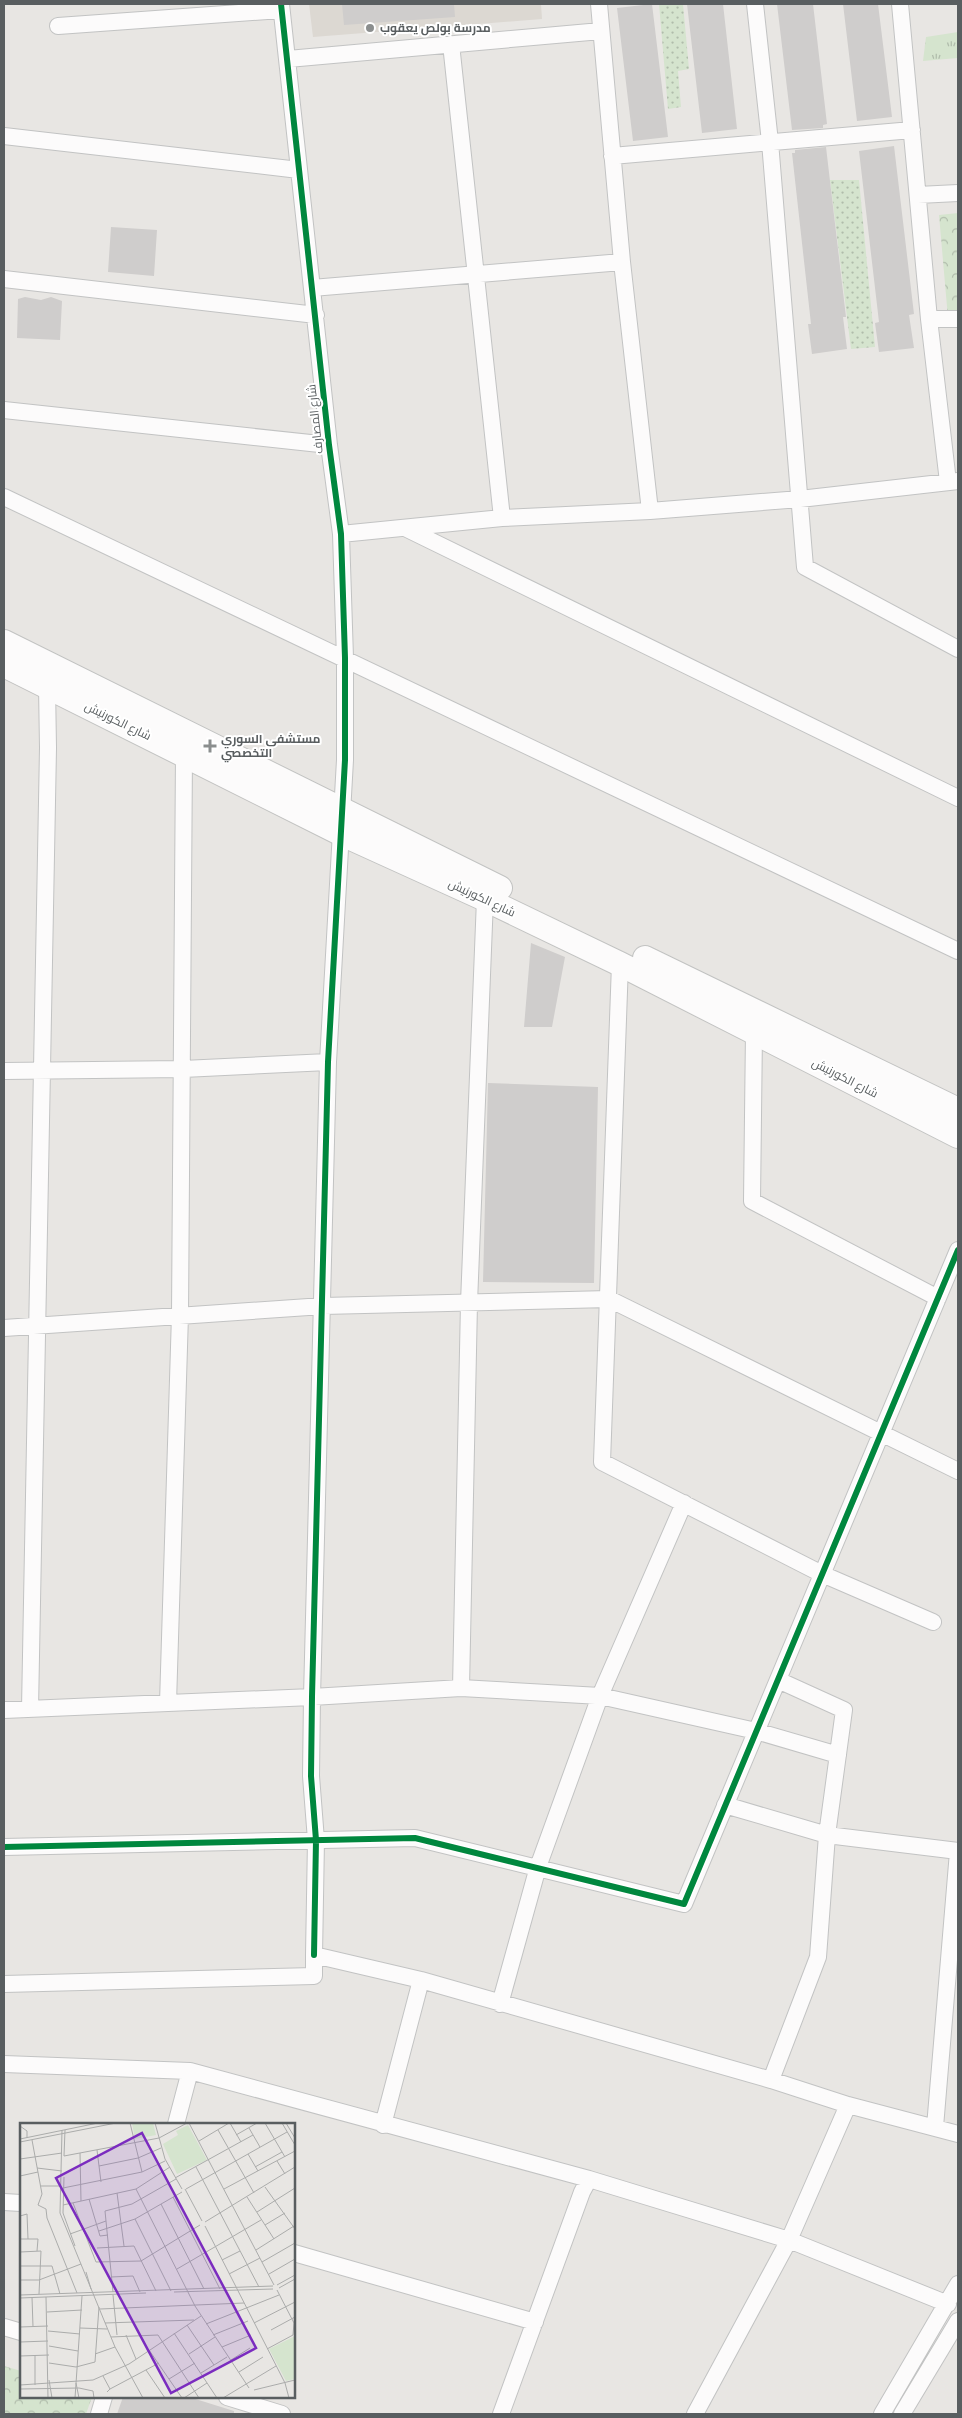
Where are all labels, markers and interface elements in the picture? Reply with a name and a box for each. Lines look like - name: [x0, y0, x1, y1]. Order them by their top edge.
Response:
- place label: مدرسة بولص يعقوب: [380, 21, 491, 37]
- marker: مدرسة بولص يعقوب: [364, 22, 376, 34]
- street label: شارع المصارف: [304, 383, 328, 455]
- street label: شارع الكورنيش: [82, 699, 154, 745]
- place label: مستشفى السوري التخصصي: [221, 732, 320, 763]
- marker: مستشفى السوري التخصصي: [203, 739, 217, 753]
- street label: شارع الكورنيش: [445, 876, 518, 921]
- street label: شارع الكورنيش: [809, 1055, 880, 1102]
- inset map: [20, 2123, 295, 2398]

